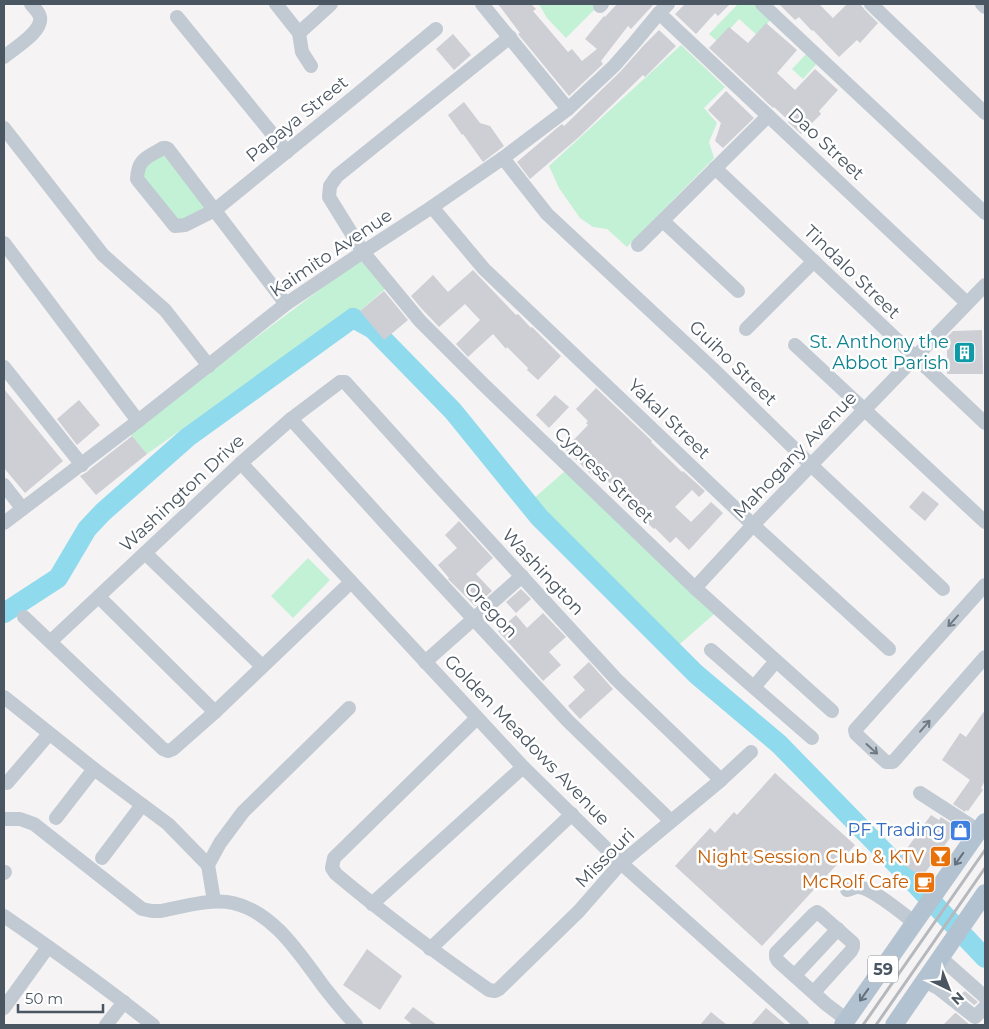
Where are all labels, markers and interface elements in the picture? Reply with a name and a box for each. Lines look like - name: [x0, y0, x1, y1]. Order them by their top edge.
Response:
- street label: Papaya Street: [242, 71, 352, 167]
- street label: Dao Street: [783, 103, 869, 185]
- street label: Kaimito Avenue: [266, 204, 396, 302]
- street label: Tindalo Street: [799, 221, 905, 323]
- street label: Guiho Street: [685, 316, 781, 410]
- place label: St. Anthony the Abbot Parish: [809, 331, 949, 374]
- building icon: St. Anthony the Abbot Parish: [953, 340, 977, 364]
- street label: Yakal Street: [623, 374, 715, 464]
- street label: Mahogany Avenue: [729, 387, 862, 523]
- street label: Cypress Street: [550, 422, 658, 528]
- street label: Washington Drive: [115, 430, 249, 556]
- street label: Washington: [497, 524, 589, 620]
- street label: Oregon: [460, 577, 522, 643]
- one-way arrow: [947, 615, 959, 628]
- street label: Golden Meadows Avenue: [440, 650, 614, 830]
- one-way arrow: [919, 719, 931, 732]
- one-way arrow: [865, 743, 878, 755]
- shop icon: PF Trading: [949, 818, 973, 842]
- place label: PF Trading: [847, 819, 945, 841]
- street label: Missouri: [571, 824, 639, 892]
- bar icon: Night Session Club & KTV: [928, 845, 952, 869]
- place label: Night Session Club & KTV: [697, 846, 924, 868]
- one-way arrow: [954, 852, 964, 866]
- cafe icon: McRolf Cafe: [913, 870, 937, 894]
- place label: McRolf Cafe: [802, 871, 909, 893]
- road number: 59: [868, 956, 898, 982]
- north arrow: [924, 964, 974, 1014]
- scale bar: [18, 982, 102, 1014]
- one-way arrow: [859, 988, 869, 1002]
- text: N: [948, 988, 968, 1009]
- text: 50 m: [25, 989, 63, 1008]

